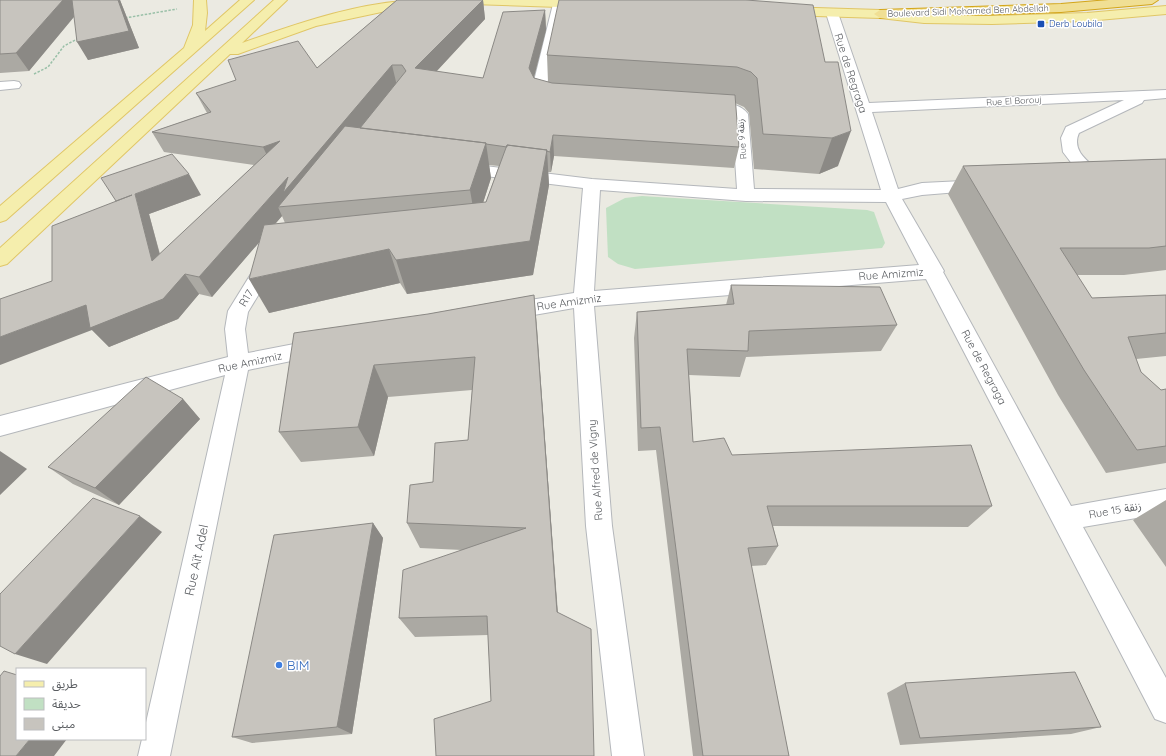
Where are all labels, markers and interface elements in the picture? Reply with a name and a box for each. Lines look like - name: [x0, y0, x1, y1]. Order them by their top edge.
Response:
- street label: Boulevard Sidi Mohamed Ben Abdellah: [887, 2, 1049, 19]
- place label: Derb Loubila: [1049, 18, 1102, 29]
- marker: Derb Loubila: [1036, 19, 1046, 29]
- street label: Rue de Regraga: [831, 31, 871, 115]
- street label: Rue El Borouj: [986, 94, 1042, 107]
- street label: Rue 9 زنقة: [735, 118, 749, 160]
- street label: Rue Amizmiz: [858, 265, 924, 283]
- street label: R17: [236, 287, 257, 309]
- street label: Rue Amizmiz: [536, 291, 602, 313]
- street label: Rue de Regraga: [958, 327, 1010, 407]
- street label: Rue Amizmiz: [217, 348, 283, 376]
- street label: Rue Alfred de Vigny: [584, 419, 606, 521]
- street label: Rue 15 زنقة: [1088, 498, 1142, 522]
- street label: Rue Aït Adel: [181, 523, 211, 597]
- place label: BIM: [287, 657, 309, 673]
- marker: BIM: [274, 660, 284, 670]
- legend: [16, 668, 146, 740]
- text: طريق: [52, 676, 78, 692]
- text: حديقة: [52, 696, 81, 711]
- text: مبنى: [52, 716, 75, 731]

